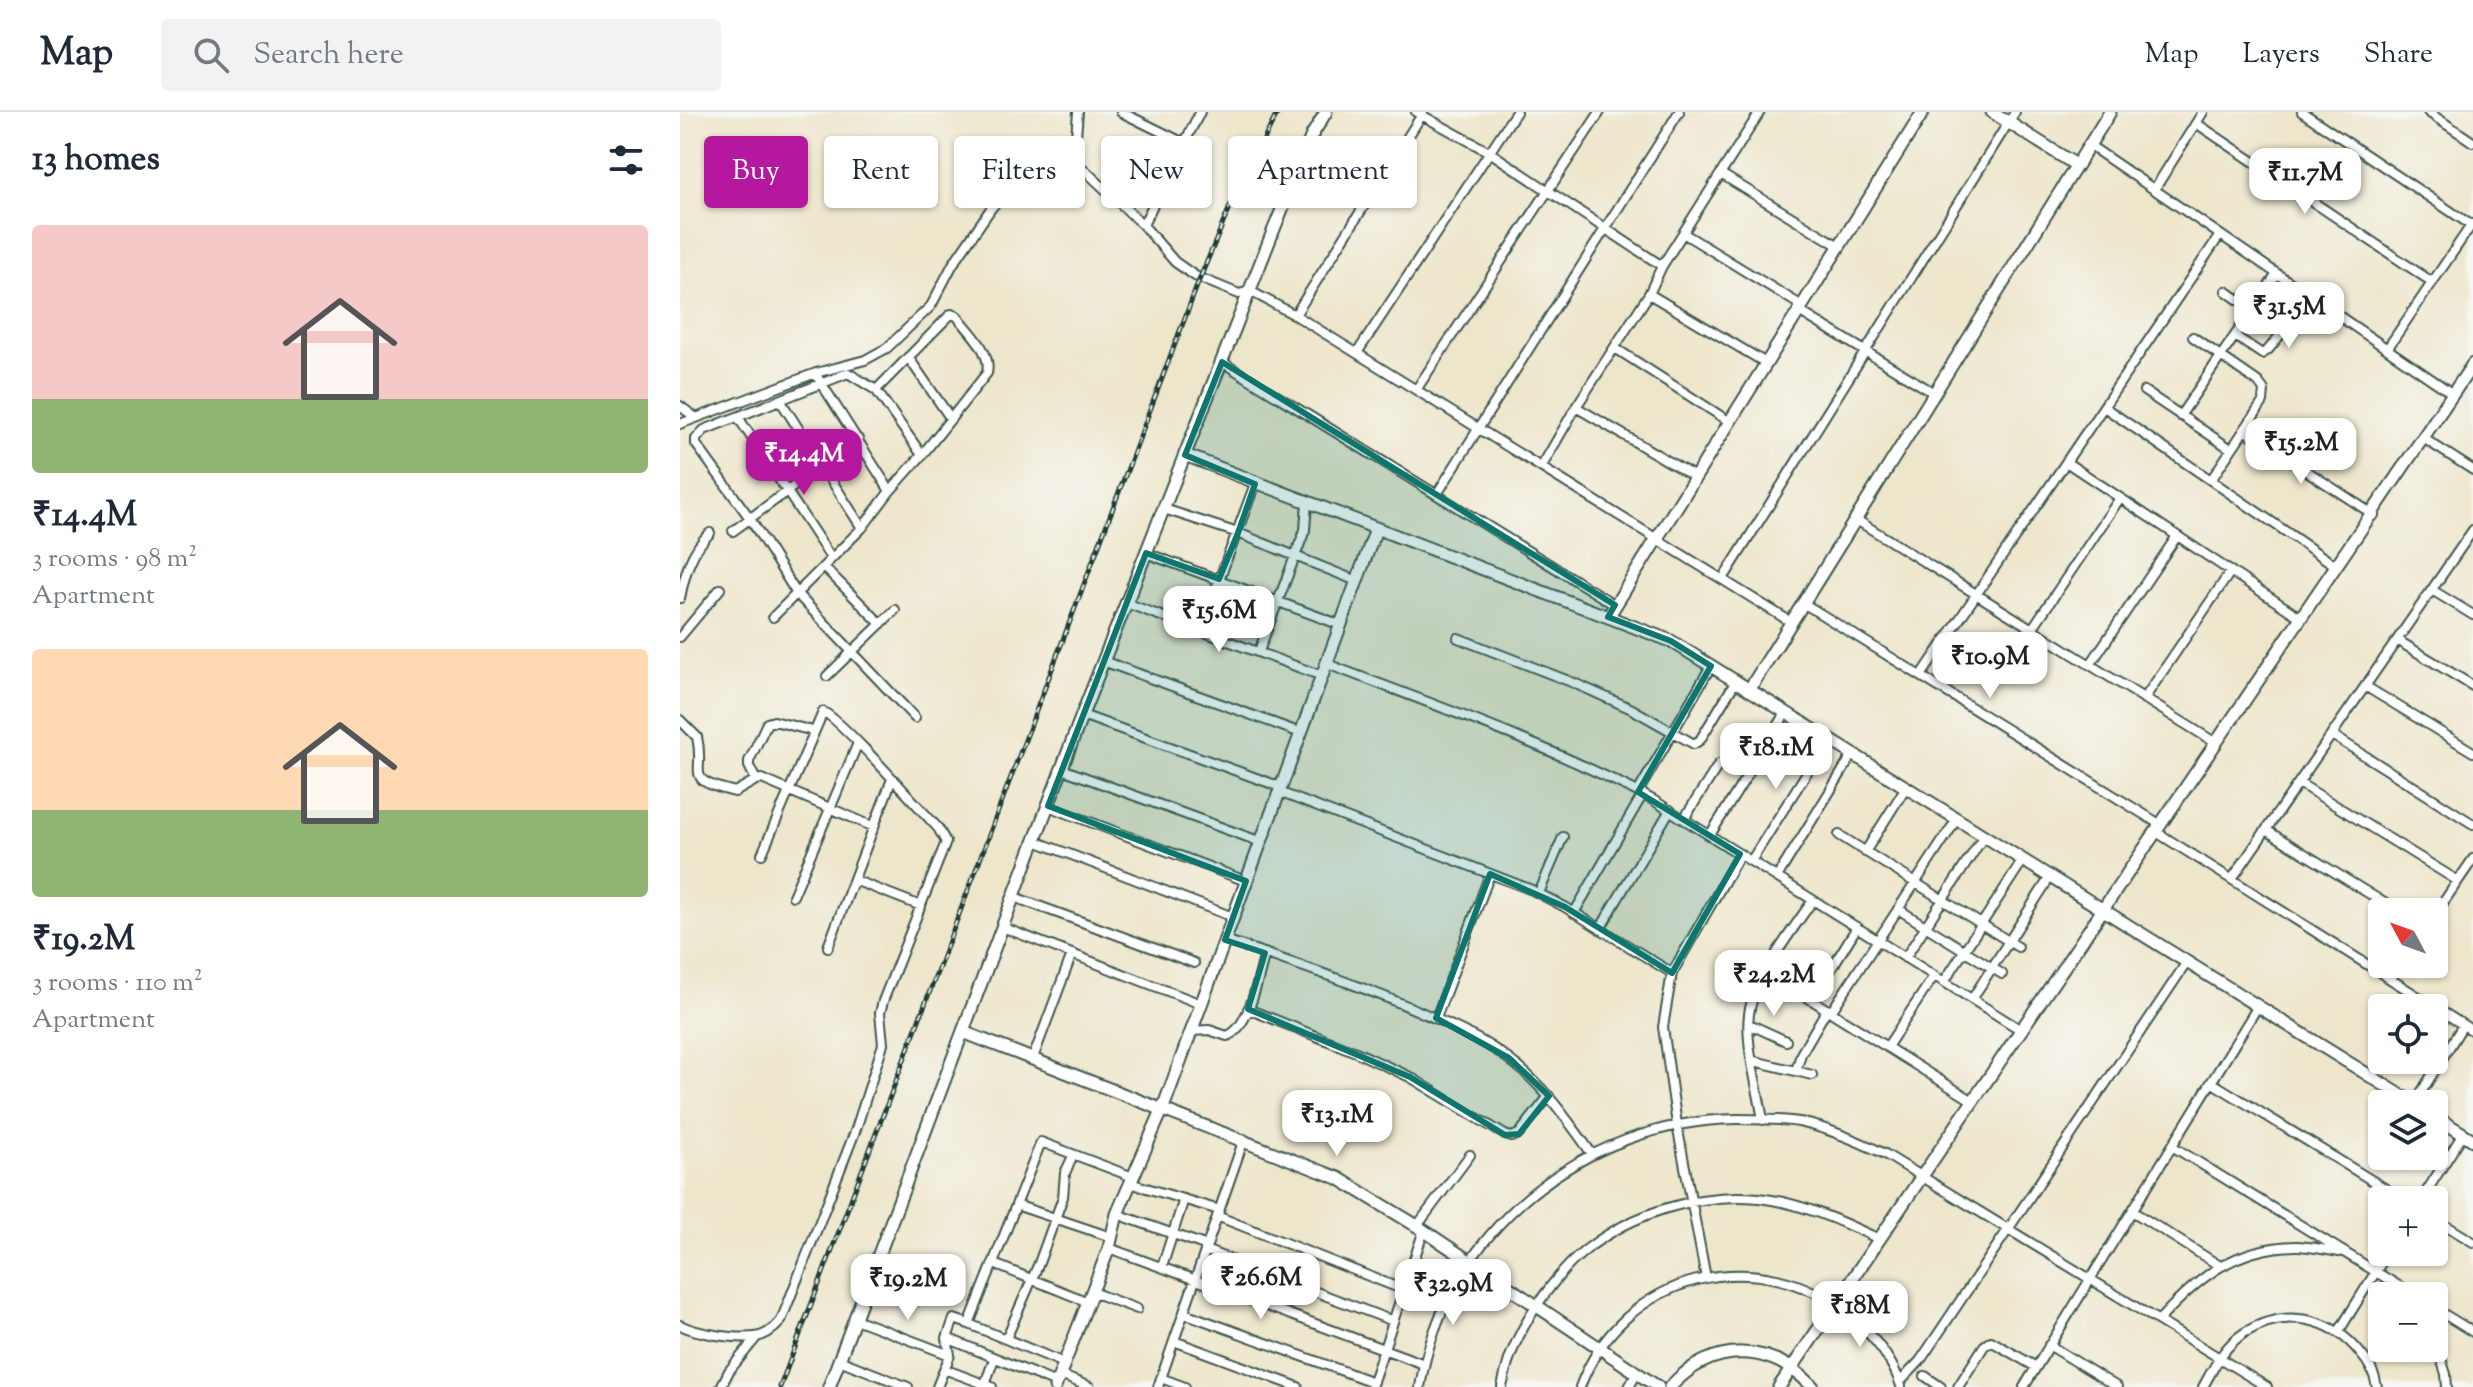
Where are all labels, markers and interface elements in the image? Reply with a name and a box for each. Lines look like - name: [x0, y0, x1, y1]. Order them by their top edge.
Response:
- search box: [161, 19, 721, 91]
- text: Map: [40, 28, 113, 82]
- icon: search: [189, 33, 233, 77]
- text: Search here: [253, 34, 404, 77]
- text: Map: [2145, 35, 2198, 75]
- text: Layers: [2242, 35, 2320, 75]
- text: Share: [2364, 35, 2433, 75]
- text: 13 homes: [32, 136, 160, 185]
- chip: Buy: [704, 136, 808, 208]
- chip: Rent: [824, 136, 938, 208]
- chip: Filters: [954, 136, 1085, 208]
- chip: New: [1101, 136, 1212, 208]
- chip: Apartment: [1228, 136, 1417, 208]
- icon: filters: [604, 138, 648, 182]
- pin: ₹11.7M: [2240, 148, 2370, 216]
- text: ₹11.7M: [2267, 155, 2343, 192]
- icon: home: [268, 277, 412, 421]
- pin: ₹31.5M: [2224, 282, 2354, 350]
- text: ₹31.5M: [2252, 289, 2326, 326]
- pin: ₹15.2M: [2236, 418, 2366, 486]
- text: ₹15.2M: [2263, 425, 2339, 462]
- pin: ₹14.4M: [739, 429, 869, 497]
- text: ₹14.4M: [764, 436, 844, 473]
- text: ₹14.4M: [32, 492, 137, 541]
- text: 3 rooms · 98 m²: [32, 541, 197, 578]
- text: Apartment: [32, 578, 155, 615]
- pin: ₹15.6M: [1154, 586, 1284, 654]
- text: ₹15.6M: [1181, 593, 1257, 630]
- pin: ₹10.9M: [1925, 632, 2055, 700]
- text: ₹10.9M: [1950, 639, 2030, 676]
- icon: home: [268, 701, 412, 845]
- pin: ₹18.1M: [1711, 723, 1841, 791]
- text: ₹18.1M: [1738, 730, 1814, 767]
- north arrow: [2368, 898, 2448, 978]
- map controls: [2368, 898, 2448, 1362]
- text: ₹19.2M: [32, 916, 135, 965]
- pin: ₹24.2M: [1709, 950, 1839, 1018]
- text: ₹24.2M: [1733, 957, 1815, 994]
- text: 3 rooms · 110 m²: [32, 965, 203, 1002]
- button: locate: [2368, 994, 2448, 1074]
- text: Apartment: [32, 1002, 155, 1039]
- pin: ₹13.1M: [1272, 1090, 1402, 1158]
- button: layers: [2368, 1090, 2448, 1170]
- text: ₹13.1M: [1300, 1097, 1374, 1134]
- button: +: [2368, 1186, 2448, 1266]
- pin: ₹26.6M: [1196, 1253, 1326, 1321]
- pin: ₹19.2M: [843, 1254, 973, 1322]
- pin: ₹32.9M: [1388, 1259, 1518, 1327]
- text: ₹26.6M: [1220, 1260, 1302, 1297]
- text: ₹19.2M: [869, 1261, 947, 1298]
- text: ₹32.9M: [1413, 1266, 1493, 1303]
- pin: ₹18M: [1813, 1281, 1907, 1349]
- button: −: [2368, 1282, 2448, 1362]
- text: ₹18M: [1830, 1288, 1890, 1325]

